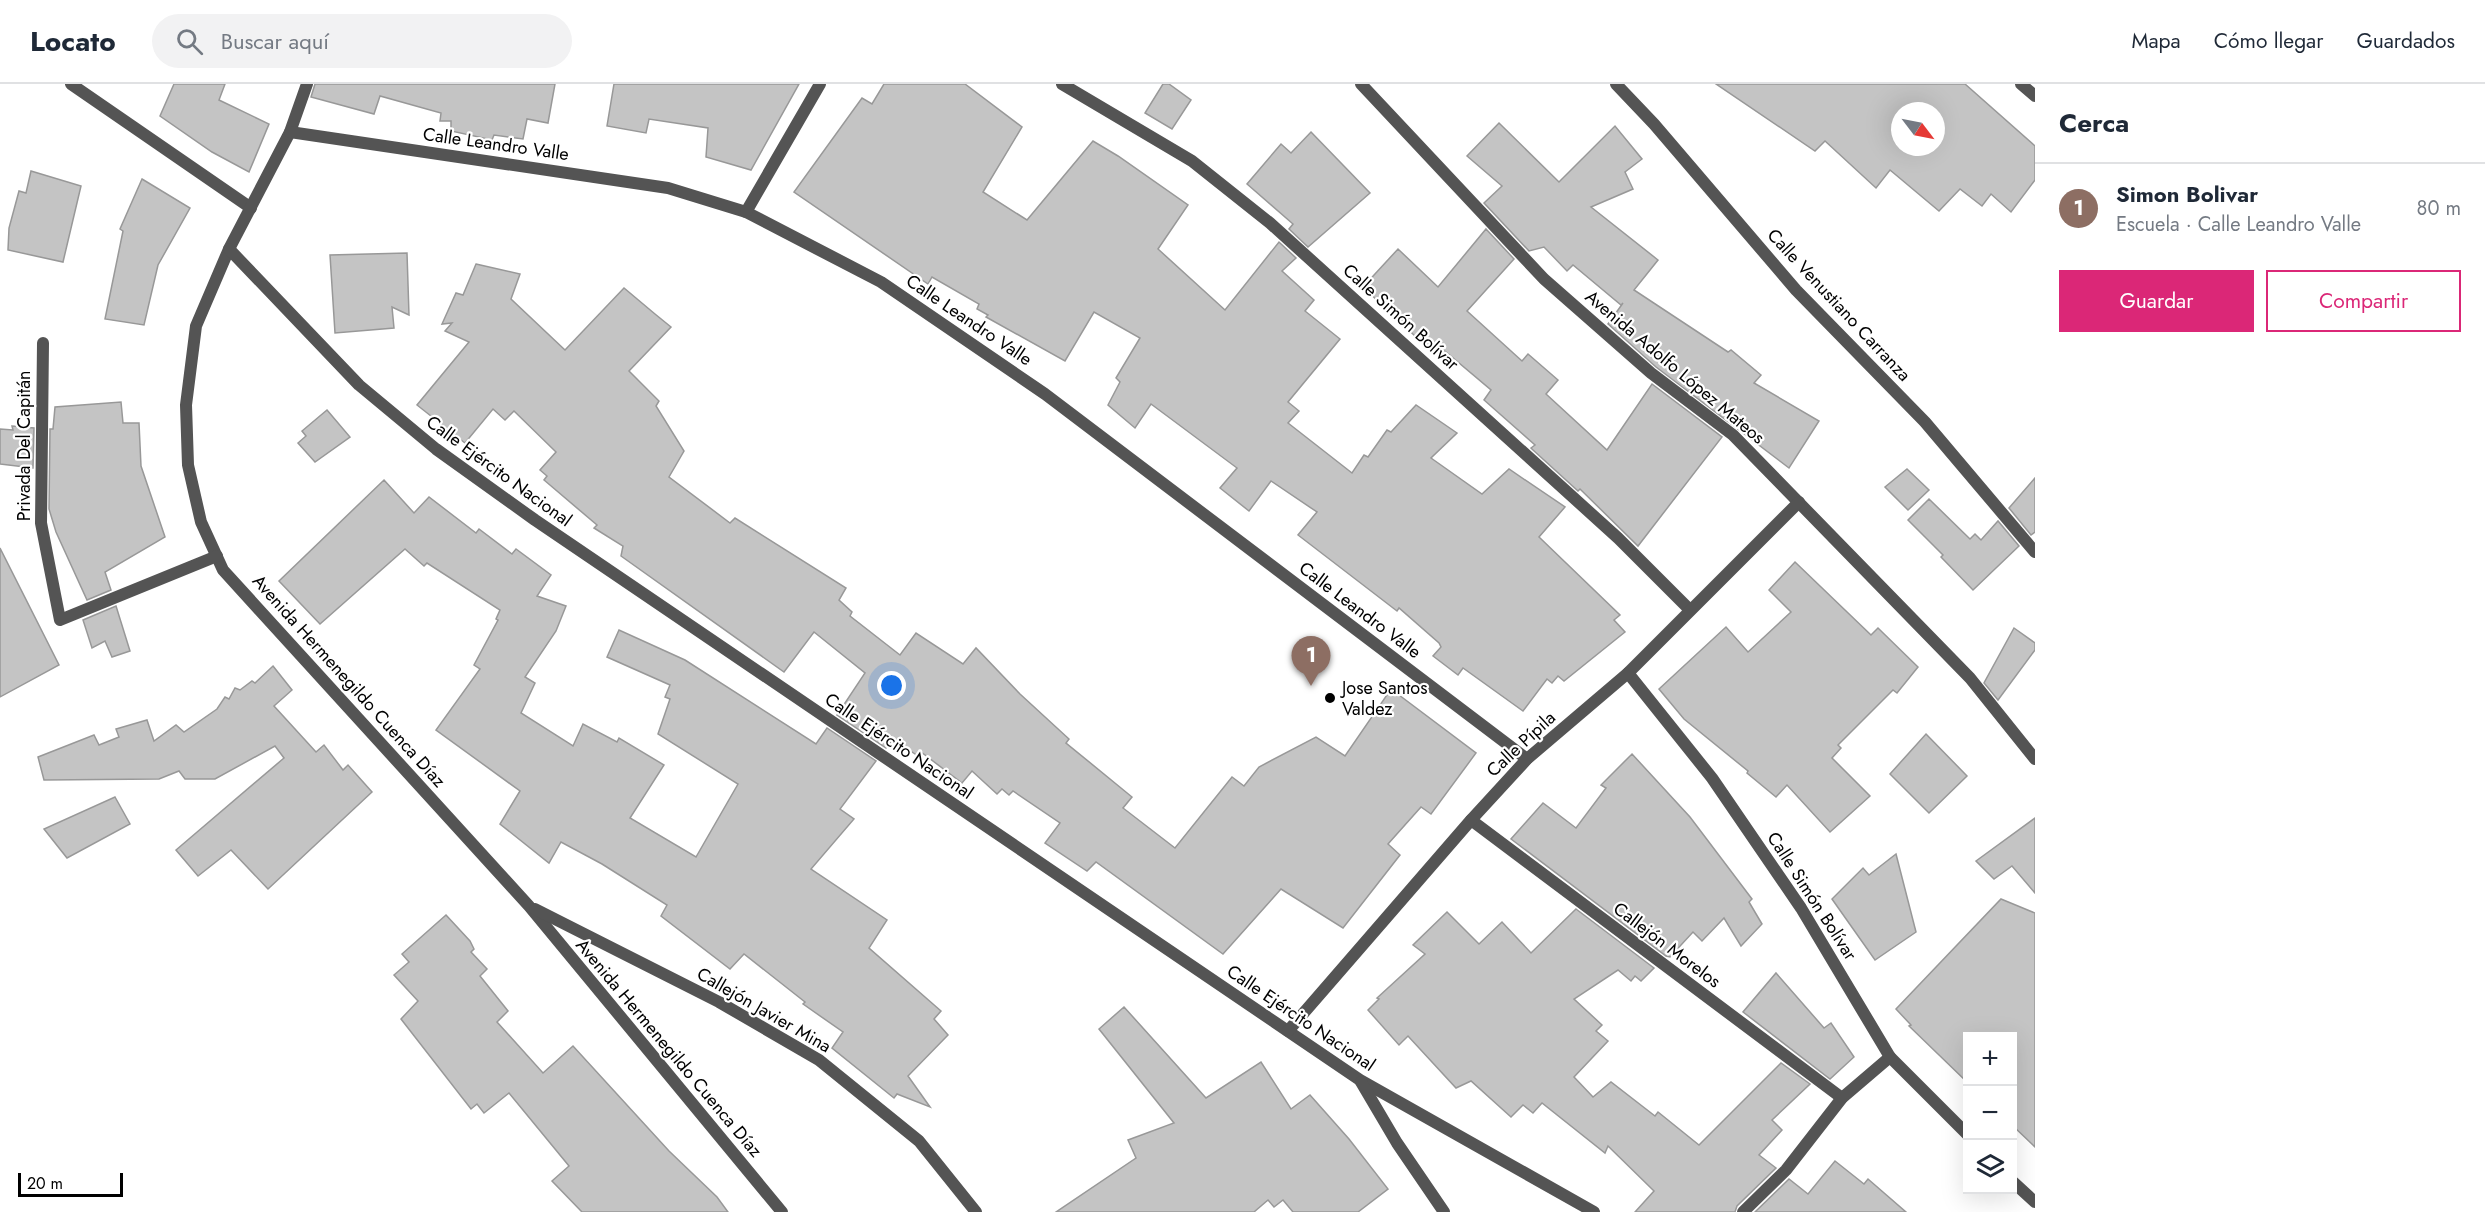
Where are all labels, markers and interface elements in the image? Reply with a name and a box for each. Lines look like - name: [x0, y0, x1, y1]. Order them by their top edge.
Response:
- search box: [152, 14, 572, 68]
- text: Locato: [30, 21, 116, 62]
- icon: search: [173, 25, 206, 58]
- text: Buscar aquí: [221, 25, 329, 57]
- text: Mapa: [2131, 26, 2181, 56]
- text: Cómo llegar: [2214, 26, 2323, 56]
- text: Guardados: [2356, 26, 2455, 56]
- north arrow: [1891, 102, 1945, 156]
- text: Cerca: [2059, 104, 2129, 142]
- street label: Calle Leandro Valle: [421, 121, 571, 167]
- text: Simon Bolivar: [2116, 178, 2258, 210]
- text: 1: [2073, 194, 2084, 223]
- text: 80 m: [2416, 194, 2461, 223]
- text: Escuela · Calle Leandro Valle: [2116, 210, 2361, 239]
- street label: Calle Venustiano Carranza: [1761, 223, 1917, 387]
- street label: Calle Simón Bolívar: [1337, 258, 1466, 377]
- street label: Calle Leandro Valle: [901, 268, 1037, 372]
- button: Guardar: [2059, 270, 2254, 332]
- button: Compartir: [2266, 270, 2461, 332]
- street label: Avenida Adolfo López Mateos: [1579, 284, 1771, 450]
- street label: Privada Del Capitán: [11, 371, 37, 521]
- street label: Calle Ejército Nacional: [421, 409, 577, 533]
- street label: Calle Leandro Valle: [1293, 555, 1427, 665]
- street label: Avenida Hermenegildo Cuenca Díaz: [246, 569, 452, 794]
- pin: 1: [1292, 636, 1330, 686]
- your location: [877, 671, 906, 700]
- place label: Jose Santos Valdez: [1340, 675, 1427, 722]
- street label: Calle Ejército Nacional: [819, 686, 979, 806]
- marker: Jose Santos Valdez: [1323, 691, 1337, 705]
- street label: Calle Pípila: [1481, 705, 1561, 783]
- street label: Calle Simón Bolívar: [1761, 827, 1864, 966]
- street label: Callejón Morelos: [1608, 896, 1726, 994]
- street label: Avenida Hermenegildo Cuenca Díaz: [570, 933, 769, 1163]
- street label: Calle Ejército Nacional: [1221, 958, 1381, 1078]
- street label: Callejón Javier Mina: [692, 961, 836, 1059]
- map controls: [1963, 1032, 2017, 1194]
- button: +: [1963, 1032, 2017, 1086]
- button: −: [1963, 1086, 2017, 1140]
- button: layers: [1963, 1140, 2017, 1194]
- scale bar: [18, 1170, 123, 1198]
- text: 20 m: [27, 1172, 63, 1195]

